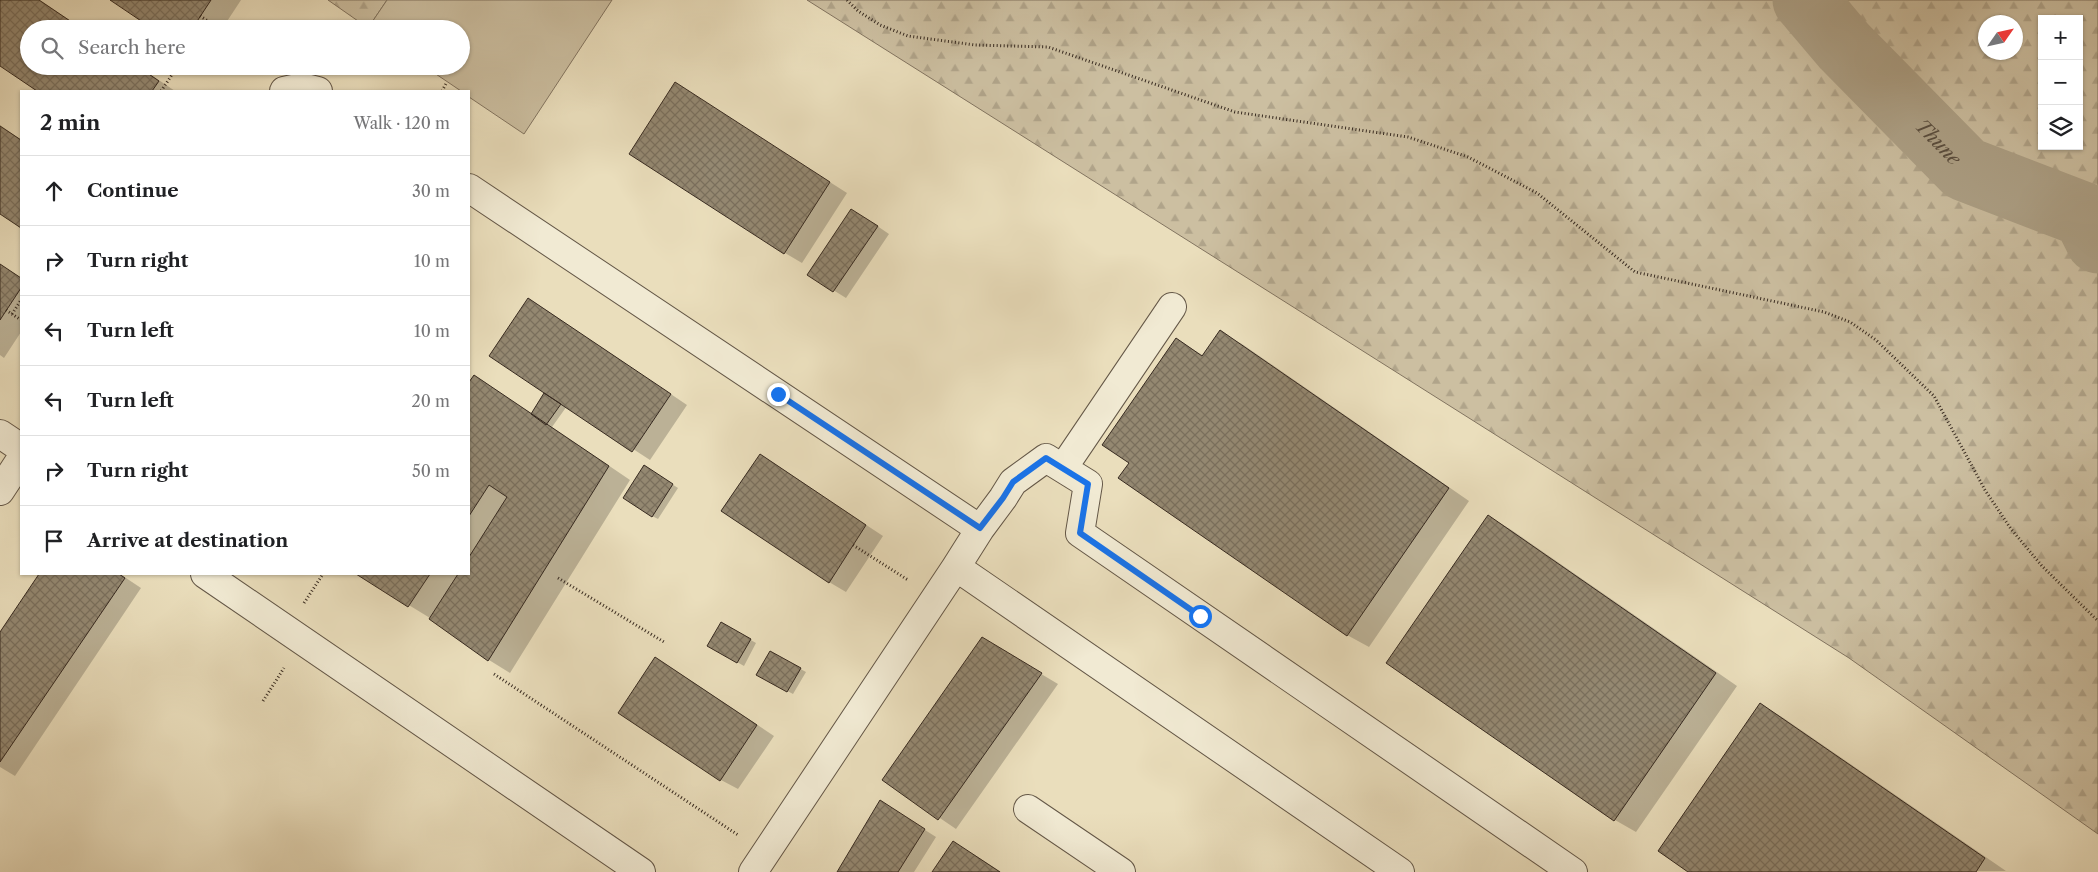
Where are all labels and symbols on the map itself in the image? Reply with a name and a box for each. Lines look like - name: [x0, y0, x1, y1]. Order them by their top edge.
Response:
- north arrow: [1978, 15, 2023, 60]
- water label: Thune: [1911, 115, 1966, 171]
- route end: [767, 383, 790, 406]
- route start: [1189, 605, 1212, 628]

